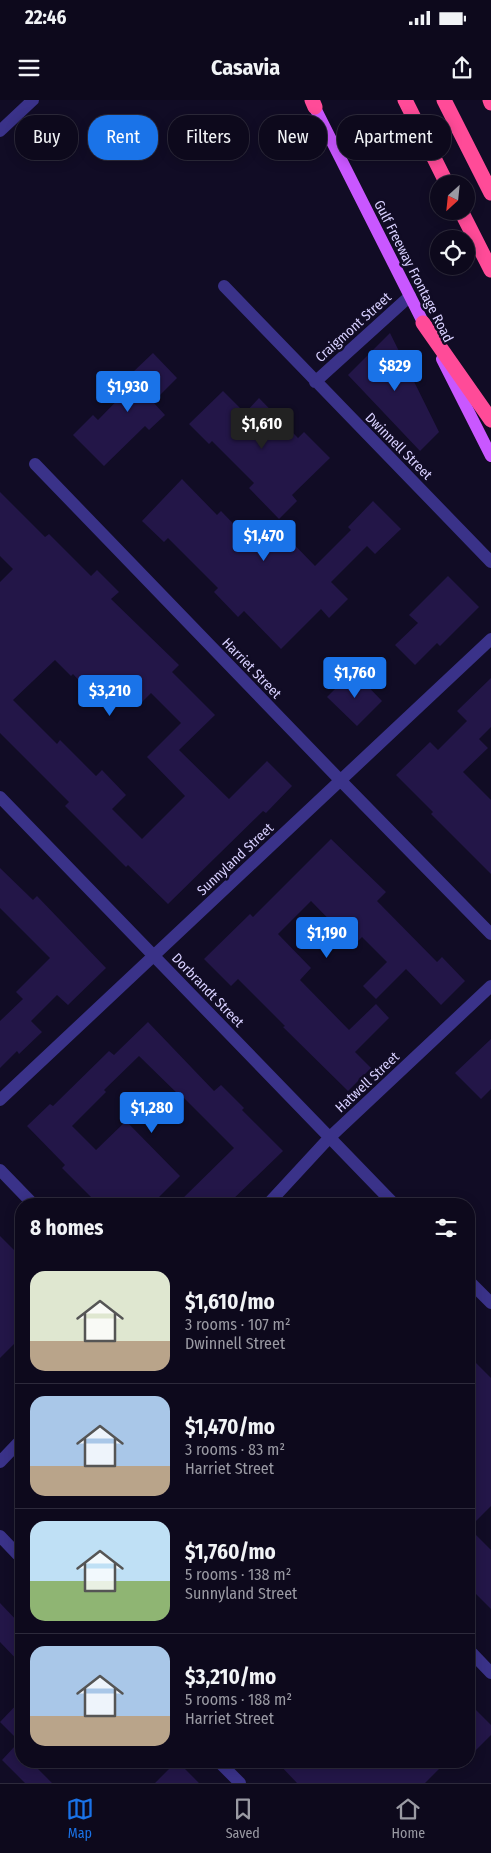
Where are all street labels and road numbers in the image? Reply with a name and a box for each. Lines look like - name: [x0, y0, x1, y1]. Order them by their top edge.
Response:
- street label: Gulf Freeway Frontage Road: [370, 197, 457, 345]
- street label: Craigmont Street: [312, 289, 395, 366]
- street label: Dwinnell Street: [362, 409, 436, 484]
- street label: Harriet Street: [218, 634, 285, 703]
- street label: Sunnyland Street: [194, 819, 277, 899]
- street label: Dorbrandt Street: [168, 950, 247, 1031]
- street label: Hatwell Street: [332, 1048, 403, 1116]

